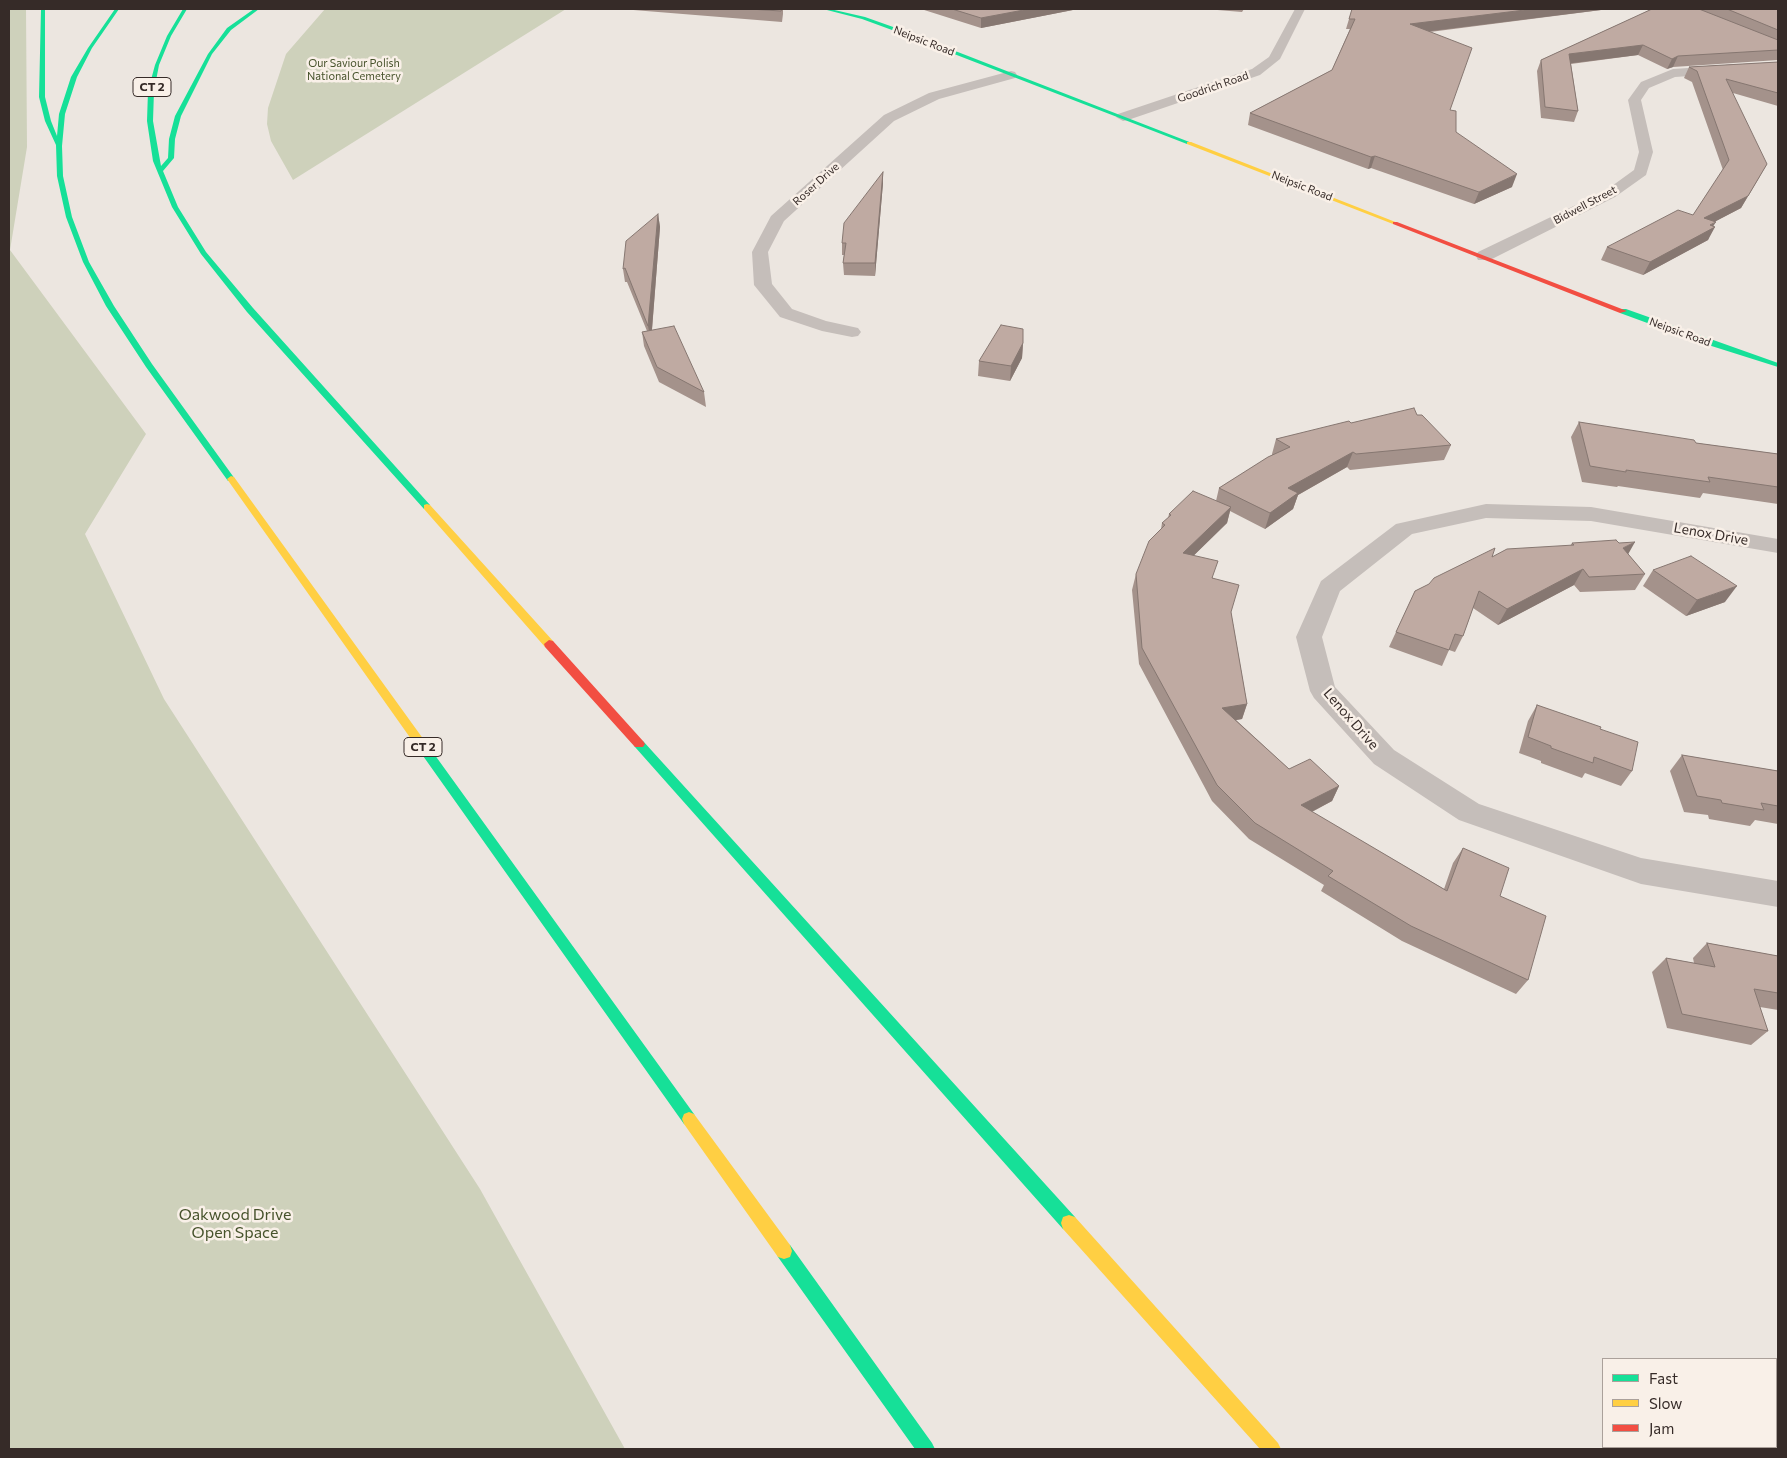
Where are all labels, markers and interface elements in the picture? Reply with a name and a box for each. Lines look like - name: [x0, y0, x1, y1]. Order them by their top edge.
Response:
- street label: Neipsic Road: [892, 23, 956, 59]
- park label: Our Saviour Polish National Cemetery: [307, 56, 401, 82]
- street label: Goodrich Road: [1176, 69, 1250, 105]
- road number: CT 2: [133, 77, 171, 96]
- street label: Roser Drive: [790, 160, 842, 208]
- street label: Neipsic Road: [1270, 168, 1334, 204]
- street label: Bidwell Street: [1551, 183, 1619, 227]
- street label: Neipsic Road: [1647, 315, 1713, 349]
- street label: Lenox Drive: [1672, 519, 1750, 549]
- street label: Lenox Drive: [1320, 685, 1382, 753]
- road number: CT 2: [404, 738, 442, 756]
- park label: Oakwood Drive Open Space: [179, 1205, 291, 1243]
- legend: [1602, 1358, 1777, 1448]
- text: Fast: [1649, 1369, 1678, 1387]
- text: Slow: [1649, 1394, 1682, 1412]
- text: Jam: [1649, 1419, 1674, 1437]

